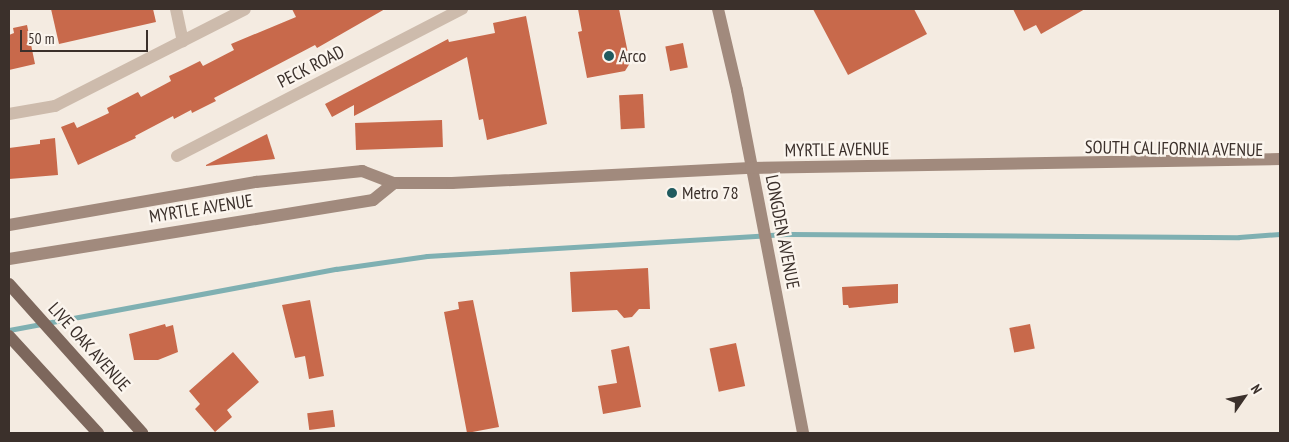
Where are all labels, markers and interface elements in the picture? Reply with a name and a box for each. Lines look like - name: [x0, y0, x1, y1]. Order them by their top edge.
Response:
- scale bar: [22, 20, 150, 52]
- text: 50 m: [28, 29, 54, 48]
- street label: PECK ROAD: [274, 41, 348, 93]
- place label: Arco: [619, 45, 646, 67]
- marker: Arco: [603, 50, 615, 62]
- street label: SOUTH CALIFORNIA AVENUE: [1084, 137, 1264, 161]
- street label: MYRTLE AVENUE: [784, 138, 890, 162]
- street label: LONGDEN AVENUE: [760, 173, 804, 291]
- place label: Metro 78: [682, 182, 739, 204]
- marker: Metro 78: [666, 187, 678, 199]
- street label: MYRTLE AVENUE: [147, 190, 255, 228]
- street label: LIVE OAK AVENUE: [43, 298, 135, 396]
- north arrow: [1219, 372, 1269, 422]
- text: N: [1247, 381, 1266, 397]

